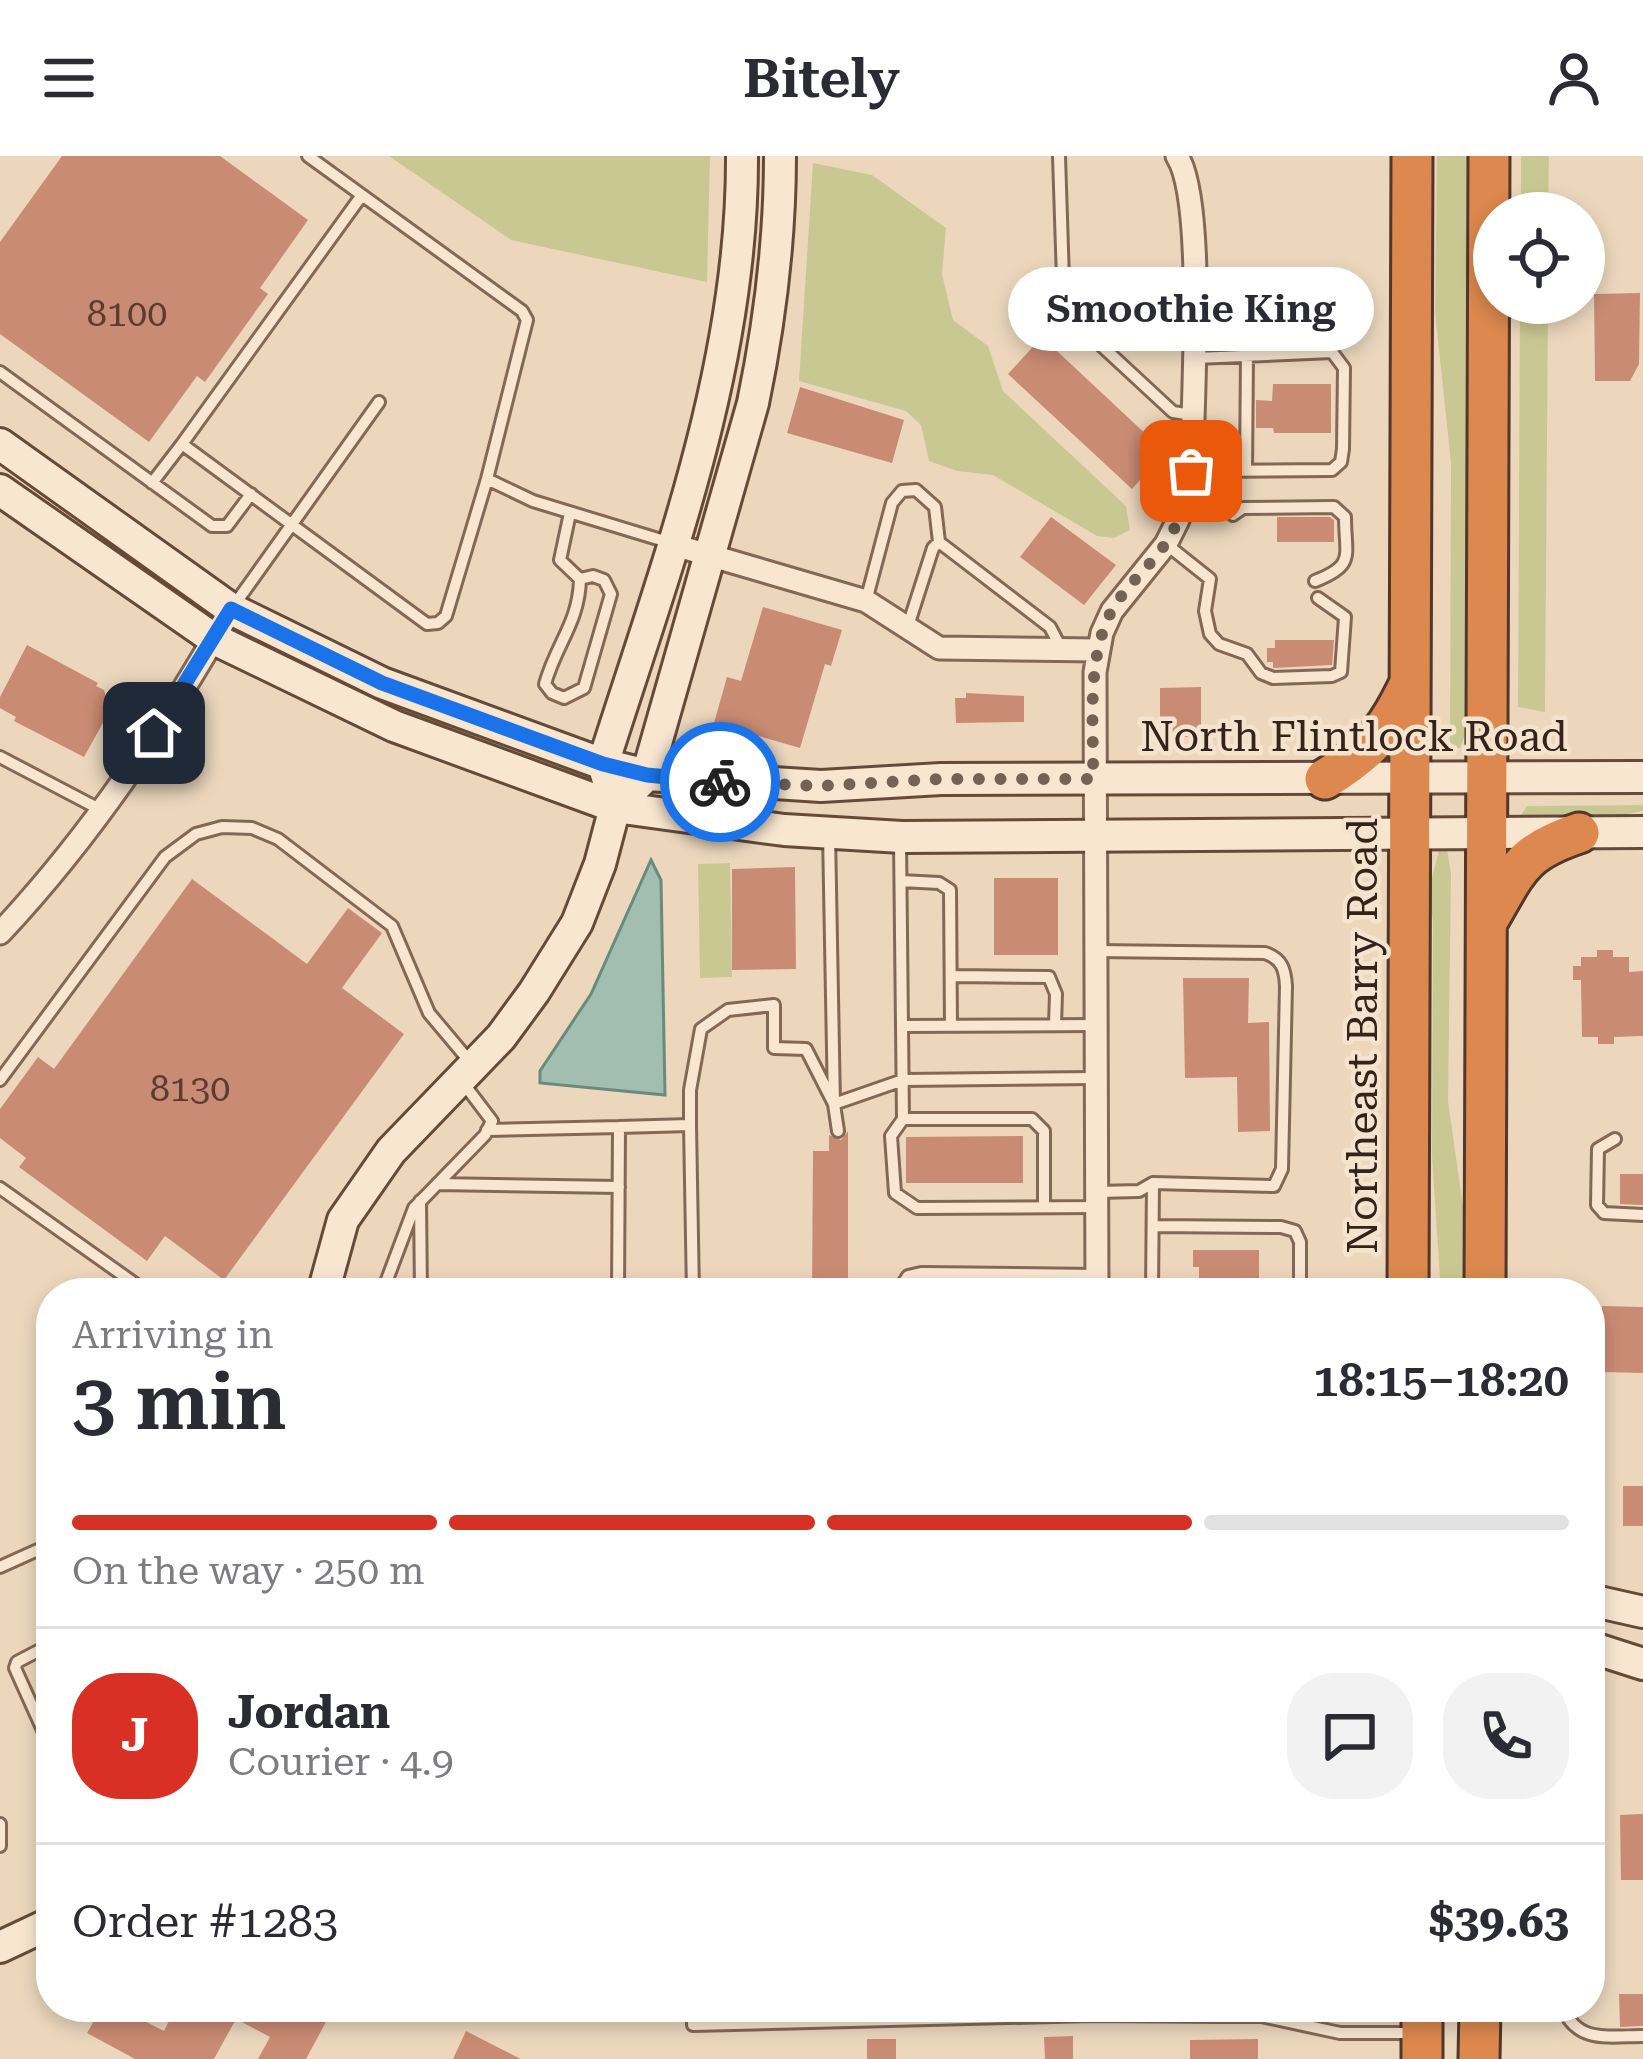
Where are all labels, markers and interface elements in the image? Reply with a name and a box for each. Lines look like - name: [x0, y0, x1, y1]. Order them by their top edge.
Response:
- icon: menu: [36, 45, 102, 111]
- icon: person: [1541, 45, 1607, 111]
- text: Bitely: [743, 47, 900, 110]
- map controls: [1473, 192, 1605, 324]
- button: locate: [1473, 192, 1605, 324]
- callout: Smoothie King: [1008, 267, 1374, 351]
- text: Smoothie King: [1046, 286, 1336, 332]
- house number: 8100: [87, 293, 167, 335]
- pin: [1140, 420, 1242, 522]
- icon: bag: [1158, 438, 1224, 504]
- pin: [103, 682, 205, 784]
- icon: home: [121, 700, 187, 766]
- street label: North Flintlock Road: [1140, 712, 1568, 761]
- courier: [660, 722, 780, 842]
- icon: bike: [687, 749, 753, 815]
- street label: Northeast Barry Road: [1338, 818, 1387, 1254]
- house number: 8130: [150, 1068, 230, 1110]
- text: Arriving in: [72, 1312, 274, 1358]
- text: 18:15–18:20: [1313, 1354, 1569, 1407]
- text: 3 min: [72, 1357, 287, 1448]
- text: On the way · 250 m: [72, 1548, 424, 1594]
- button: chat: [1287, 1673, 1413, 1799]
- button: phone: [1443, 1673, 1569, 1799]
- text: Jordan: [228, 1686, 390, 1739]
- text: J: [121, 1709, 149, 1762]
- text: Courier · 4.9: [228, 1739, 454, 1785]
- text: Order #1283: [72, 1895, 338, 1948]
- text: $39.63: [1429, 1895, 1569, 1948]

